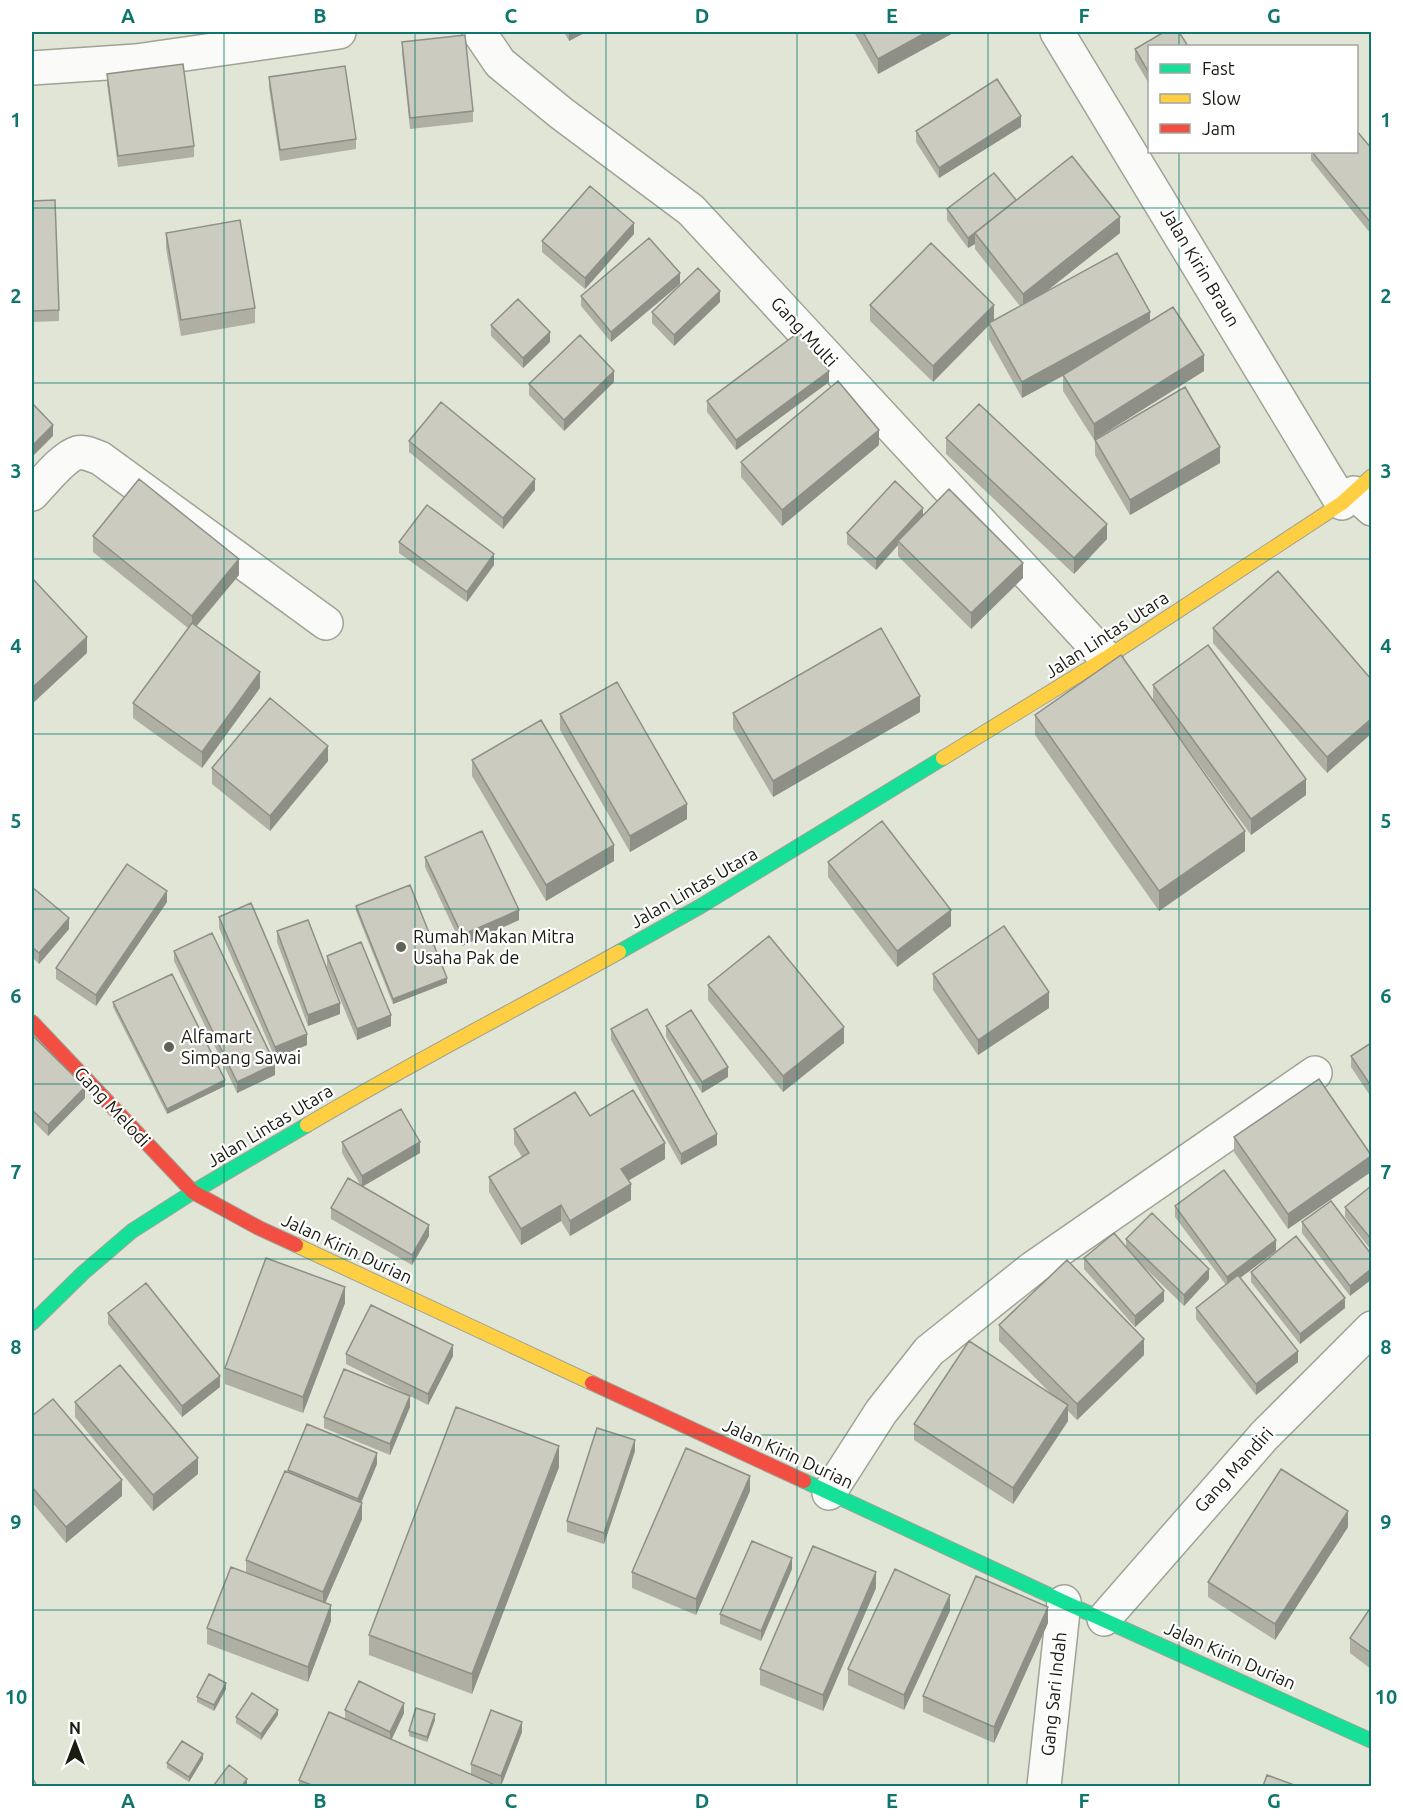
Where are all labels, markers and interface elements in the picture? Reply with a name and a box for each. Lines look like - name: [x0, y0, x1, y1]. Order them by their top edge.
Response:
- text: A: [121, 4, 135, 27]
- text: B: [313, 4, 327, 27]
- text: C: [505, 4, 518, 27]
- text: D: [695, 4, 709, 27]
- text: E: [886, 4, 898, 27]
- text: F: [1078, 4, 1090, 27]
- text: G: [1267, 4, 1281, 27]
- legend: [1148, 45, 1358, 153]
- text: Fast: [1202, 58, 1235, 78]
- text: Slow: [1202, 88, 1241, 108]
- text: 1: [10, 108, 22, 131]
- text: 1: [1380, 108, 1392, 131]
- text: Jam: [1202, 118, 1236, 138]
- street label: Jalan Kirin Braun: [1157, 203, 1244, 330]
- text: 2: [10, 284, 22, 307]
- text: 2: [1380, 284, 1392, 307]
- street label: Gang Multi: [767, 292, 842, 370]
- text: 3: [10, 459, 22, 482]
- text: 3: [1380, 459, 1392, 482]
- street label: Jalan Lintas Utara: [1041, 587, 1172, 682]
- text: 4: [10, 634, 22, 657]
- text: 4: [1380, 634, 1392, 657]
- text: 5: [10, 809, 22, 832]
- text: 5: [1380, 809, 1392, 832]
- street label: Jalan Lintas Utara: [626, 843, 761, 932]
- place label: Rumah Makan Mitra Usaha Pak de: [413, 926, 574, 967]
- marker: Rumah Makan Mitra Usaha Pak de: [394, 940, 408, 954]
- text: 6: [10, 984, 22, 1007]
- text: 6: [1380, 984, 1392, 1007]
- place label: Alfamart Simpang Sawai: [181, 1026, 301, 1067]
- marker: Alfamart Simpang Sawai: [162, 1040, 176, 1054]
- street label: Gang Melodi: [71, 1062, 155, 1150]
- street label: Jalan Lintas Utara: [203, 1080, 336, 1171]
- text: 7: [10, 1160, 22, 1183]
- text: 7: [1380, 1160, 1392, 1183]
- street label: Jalan Kirin Durian: [279, 1209, 416, 1287]
- text: 8: [10, 1335, 22, 1358]
- text: 8: [1380, 1335, 1392, 1358]
- street label: Jalan Kirin Durian: [720, 1414, 857, 1492]
- street label: Gang Mandiri: [1190, 1423, 1277, 1516]
- text: 9: [10, 1510, 22, 1533]
- text: 9: [1380, 1510, 1392, 1533]
- street label: Jalan Kirin Durian: [1162, 1617, 1299, 1693]
- street label: Gang Sari Indah: [1037, 1631, 1069, 1757]
- text: 10: [5, 1685, 27, 1708]
- text: 10: [1375, 1685, 1397, 1708]
- north arrow: [45, 1713, 105, 1773]
- text: N: [69, 1719, 81, 1737]
- text: A: [121, 1789, 135, 1812]
- text: B: [313, 1789, 327, 1812]
- text: C: [505, 1789, 518, 1812]
- text: D: [695, 1789, 709, 1812]
- text: E: [886, 1789, 898, 1812]
- text: F: [1078, 1789, 1090, 1812]
- text: G: [1267, 1789, 1281, 1812]

